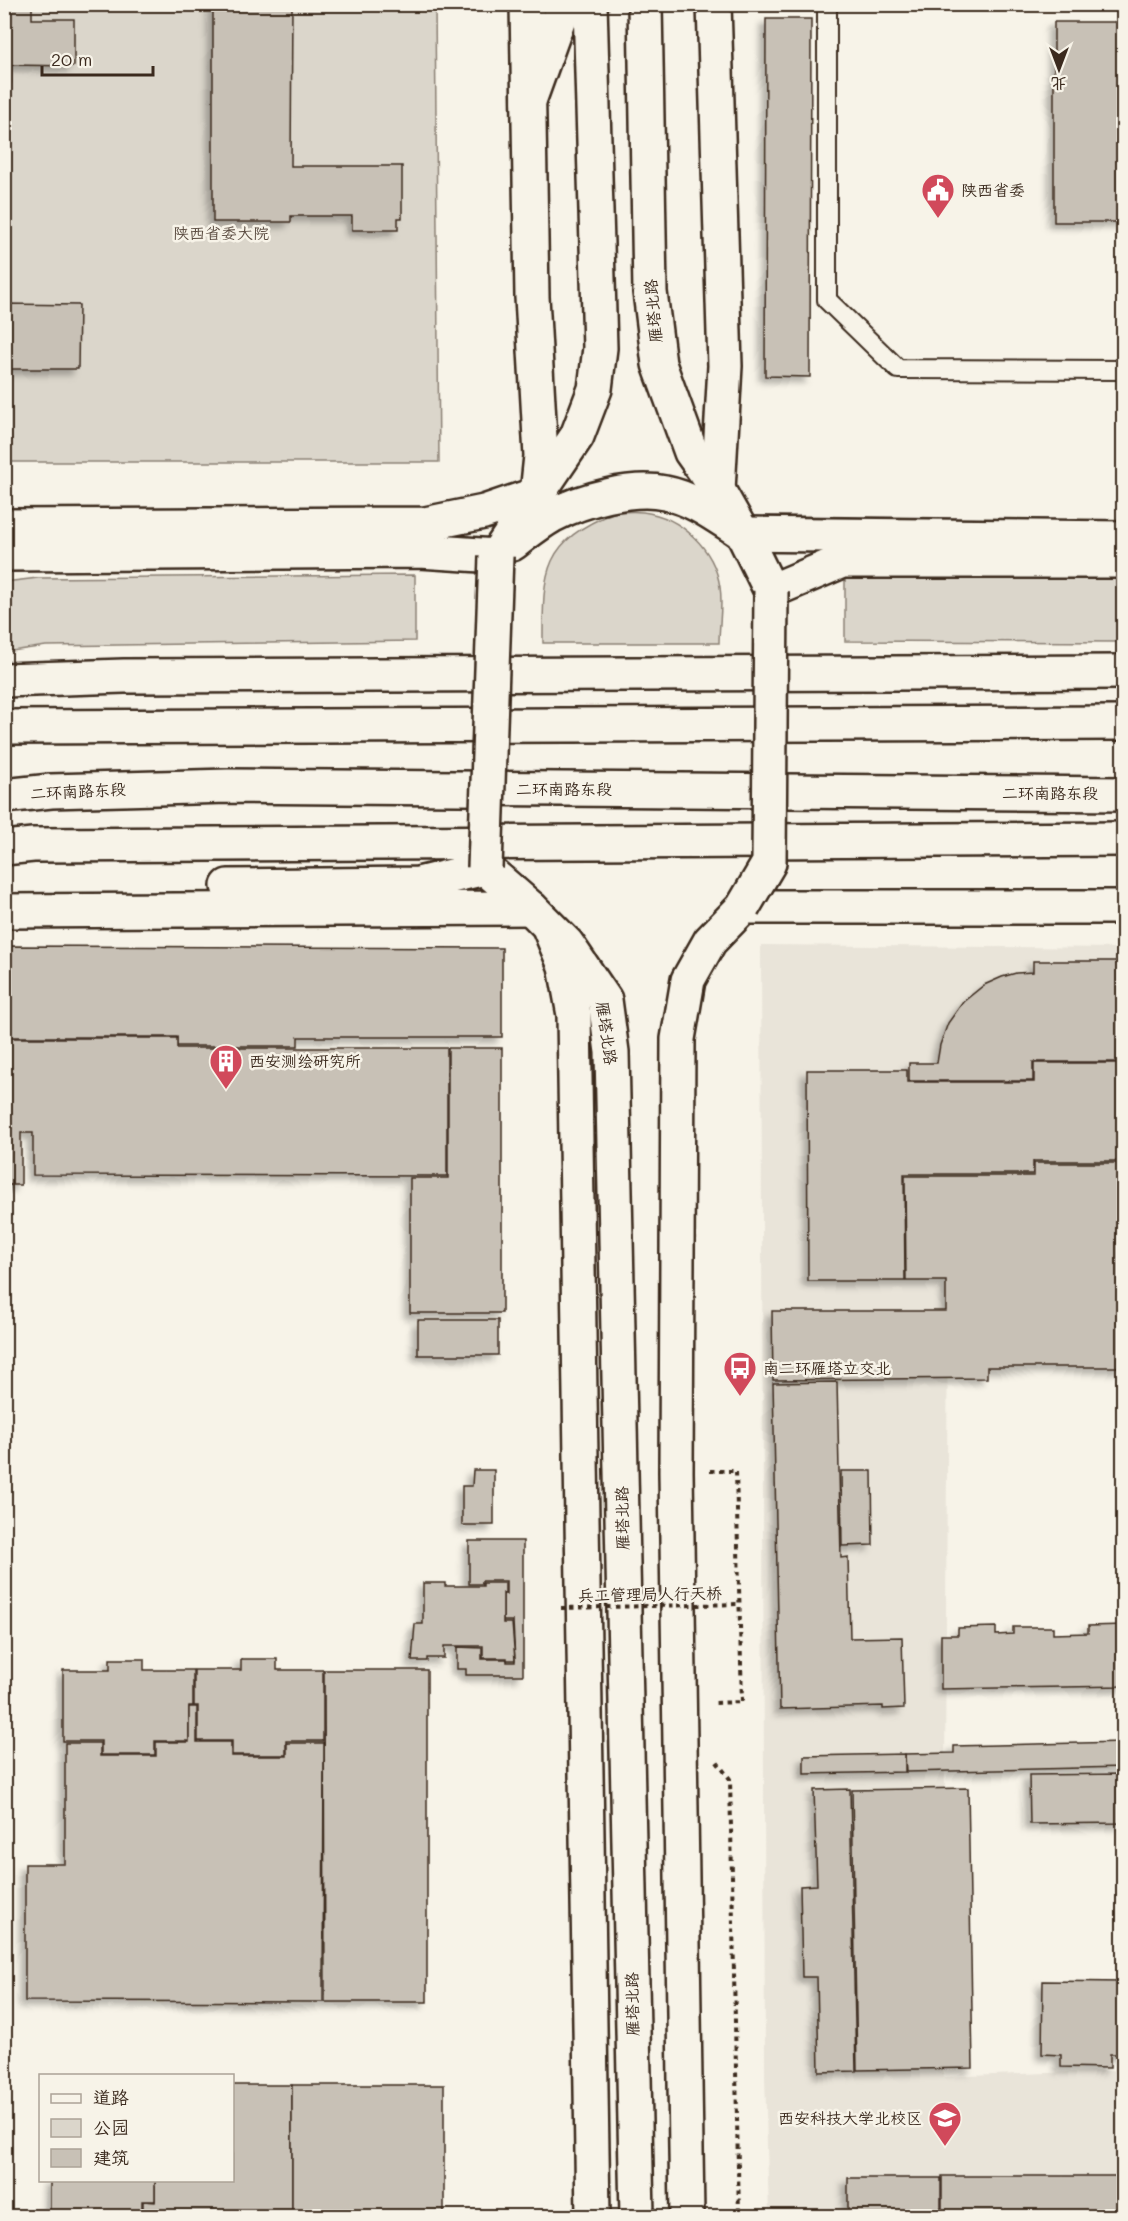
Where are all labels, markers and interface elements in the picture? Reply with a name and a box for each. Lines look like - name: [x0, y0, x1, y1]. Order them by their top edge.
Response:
- scale bar: [42, 39, 153, 77]
- north arrow: [1029, 39, 1089, 99]
- text: 20 m: [51, 47, 92, 71]
- text: 北: [1051, 74, 1067, 95]
- public building icon: 陕西省委: [920, 172, 956, 219]
- place label: 陕西省委: [961, 179, 1025, 200]
- park label: 陕西省委大院: [173, 222, 269, 243]
- street label: 雁塔北路: [639, 278, 666, 344]
- street label: 二环南路东段: [29, 778, 126, 803]
- street label: 二环南路东段: [516, 778, 612, 799]
- street label: 二环南路东段: [1002, 782, 1098, 803]
- street label: 雁塔北路: [593, 1000, 622, 1066]
- building icon: 西安测绘研究所: [208, 1043, 244, 1090]
- place label: 西安测绘研究所: [249, 1050, 361, 1071]
- bus stop icon: 南二环雁塔立交北: [722, 1350, 758, 1397]
- place label: 南二环雁塔立交北: [763, 1357, 891, 1378]
- street label: 雁塔北路: [610, 1486, 633, 1550]
- street label: 兵工管理局人行天桥: [578, 1582, 722, 1605]
- street label: 雁塔北路: [620, 1972, 643, 2036]
- legend: [39, 2074, 234, 2182]
- text: 道路: [93, 2085, 129, 2109]
- school or university icon: 西安科技大学北校区: [927, 2100, 963, 2147]
- place label: 西安科技大学北校区: [778, 2107, 922, 2128]
- text: 公园: [93, 2115, 129, 2139]
- text: 建筑: [93, 2145, 129, 2169]

